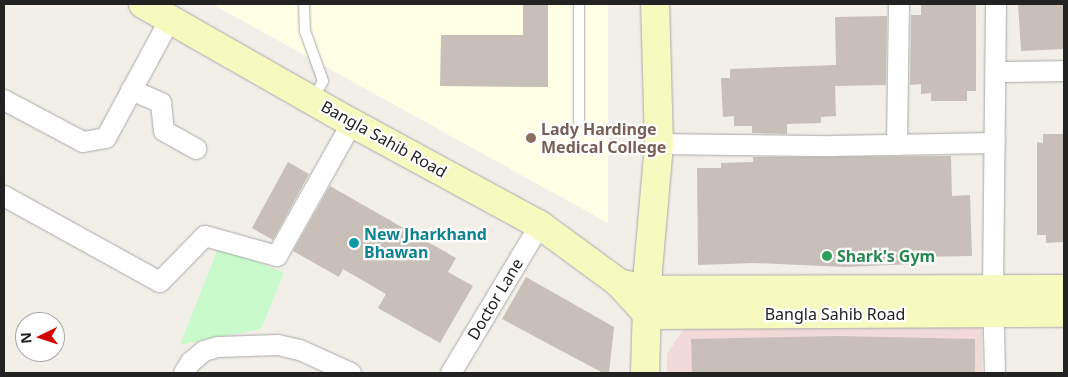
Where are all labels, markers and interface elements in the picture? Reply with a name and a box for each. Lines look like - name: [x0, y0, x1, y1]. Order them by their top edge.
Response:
- street label: Bangla Sahib Road: [318, 97, 450, 181]
- place label: Lady Hardinge Medical College: [541, 119, 666, 157]
- marker: Lady Hardinge Medical College: [525, 132, 537, 144]
- place label: New Jharkhand Bhawan: [364, 224, 487, 262]
- marker: New Jharkhand Bhawan: [348, 237, 360, 249]
- place label: Shark's Gym: [837, 246, 935, 266]
- marker: Shark's Gym: [821, 250, 833, 262]
- street label: Doctor Lane: [463, 255, 527, 343]
- street label: Bangla Sahib Road: [765, 304, 905, 324]
- north arrow: [15, 312, 65, 362]
- text: N: [16, 332, 35, 344]

